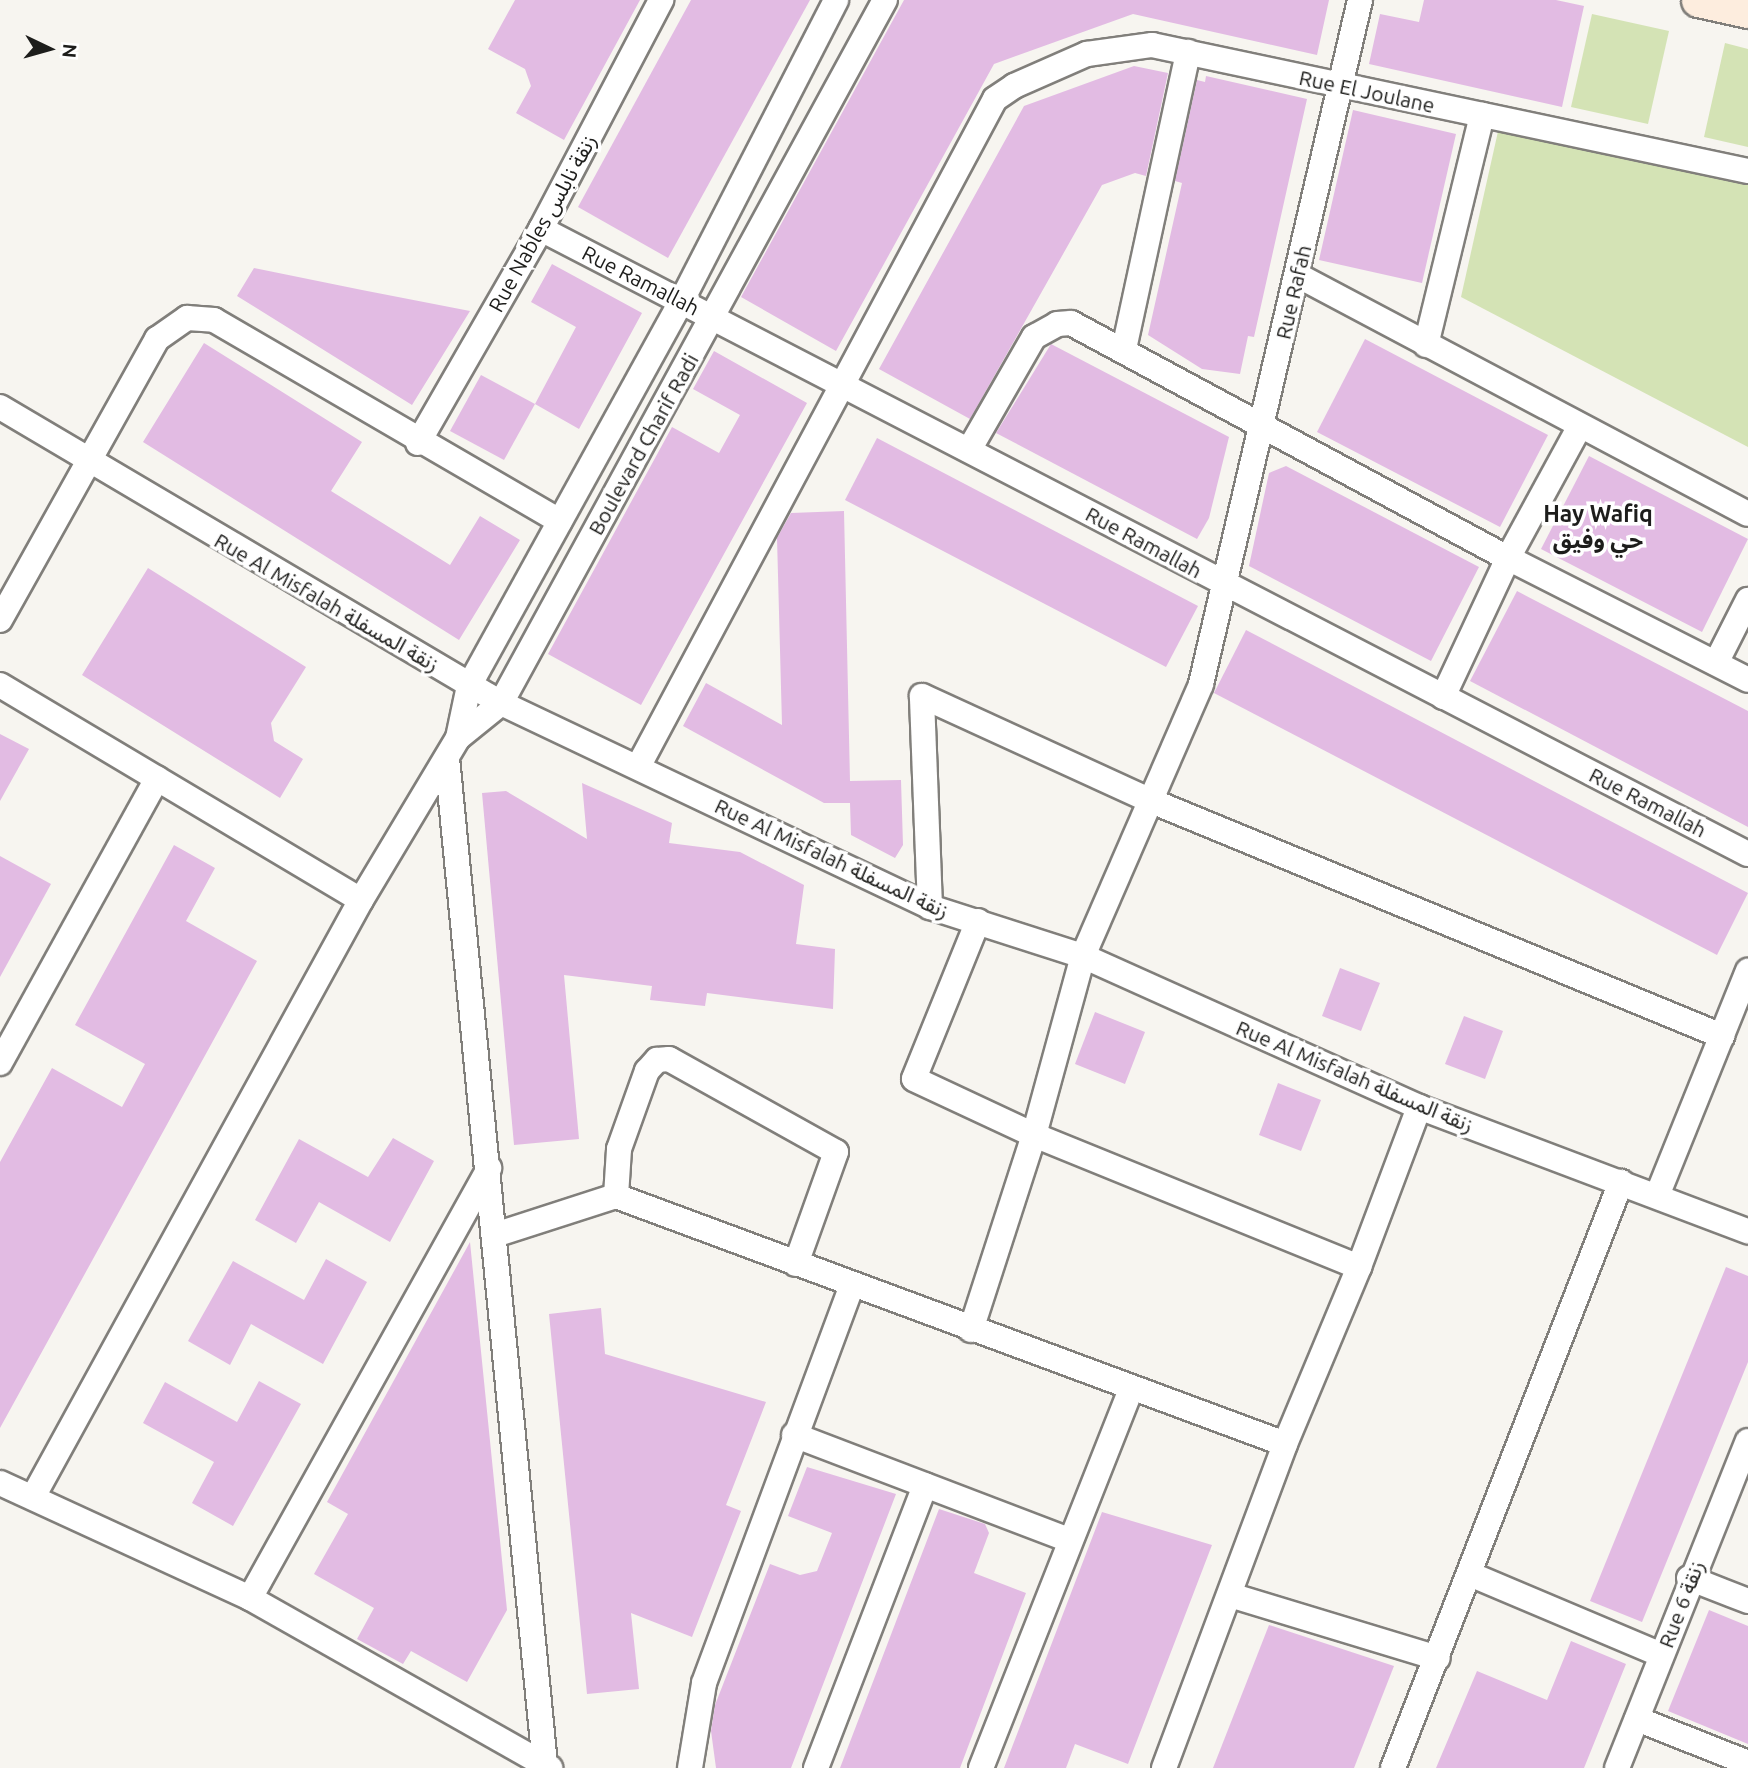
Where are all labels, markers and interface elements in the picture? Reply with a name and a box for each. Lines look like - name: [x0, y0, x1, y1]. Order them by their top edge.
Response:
- north arrow: [14, 14, 84, 84]
- text: N: [58, 43, 81, 59]
- street label: Rue El Joulane: [1297, 64, 1437, 118]
- street label: Rue Nables زنقة نابلس: [483, 130, 601, 316]
- street label: Rue Ramallah: [578, 240, 704, 320]
- street label: Rue Rafah: [1270, 242, 1316, 342]
- street label: Boulevard Charif Radi: [583, 349, 703, 539]
- district label: Hay Wafiq حي وفيق: [1543, 500, 1653, 554]
- street label: Rue Ramallah: [1082, 501, 1206, 583]
- street label: Rue Al Misfalah زنقة المسفلة: [210, 527, 444, 677]
- street label: Rue Ramallah: [1585, 762, 1711, 842]
- street label: Rue Al Misfalah زنقة المسفلة: [711, 793, 953, 923]
- street label: Rue Al Misfalah زنقة المسفلة: [1233, 1015, 1477, 1137]
- street label: Rue 6 زنقة: [1653, 1557, 1709, 1651]

